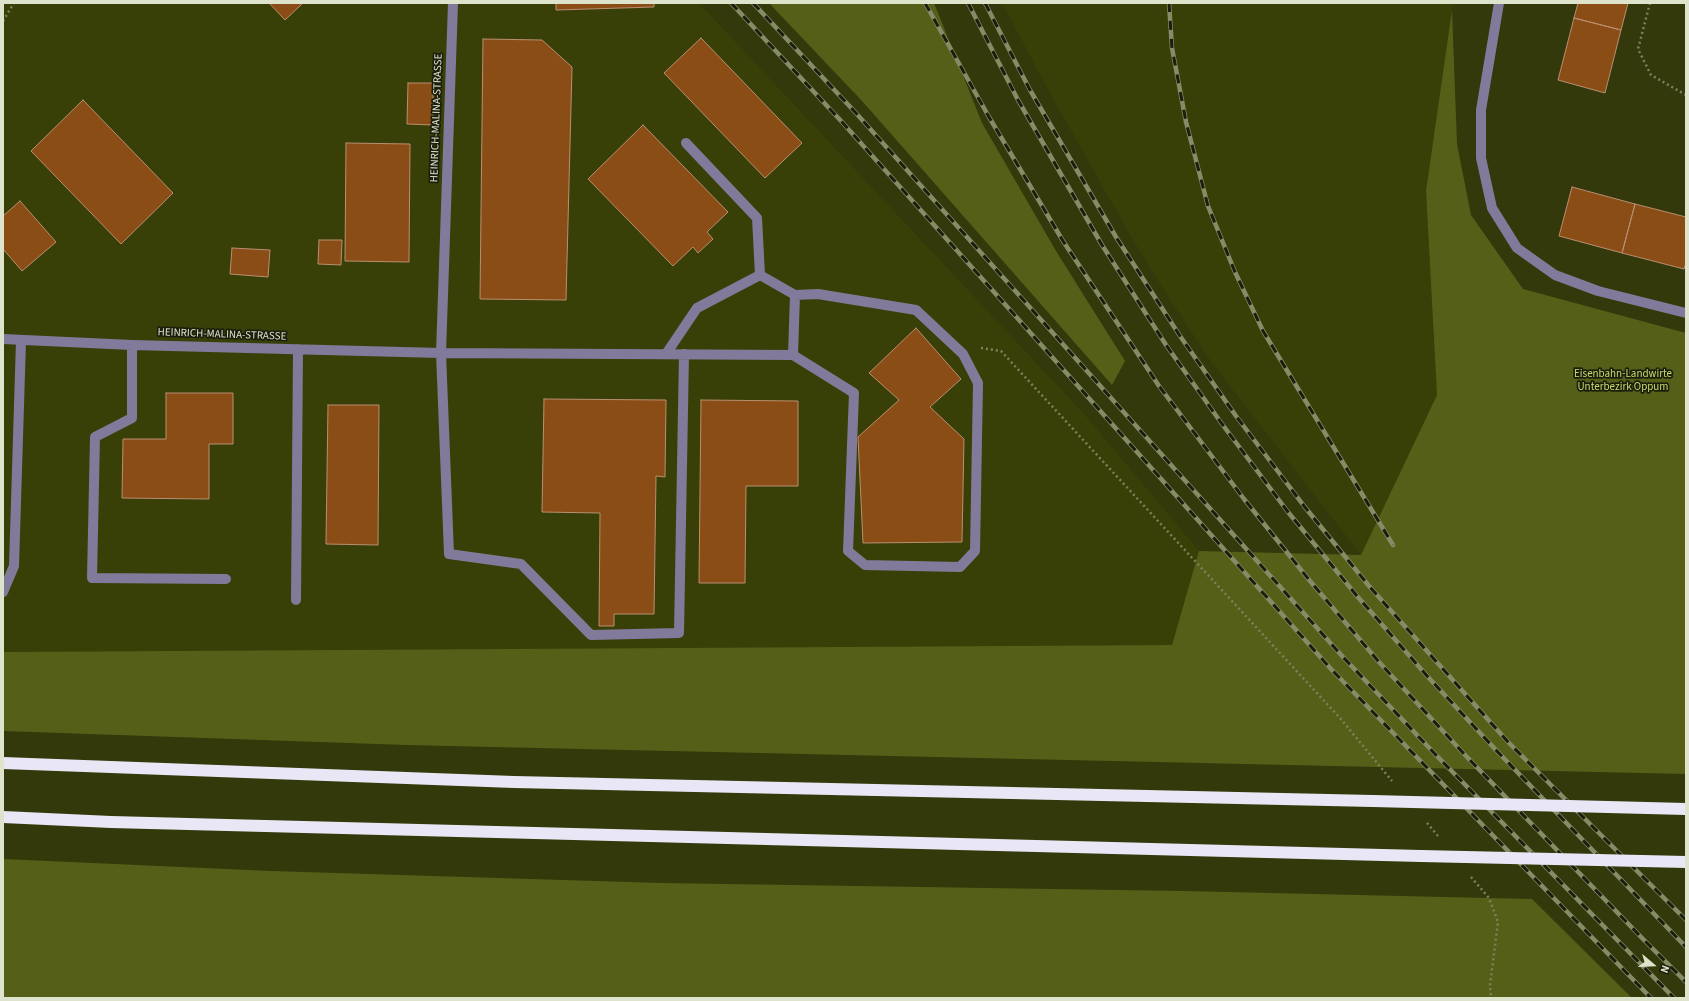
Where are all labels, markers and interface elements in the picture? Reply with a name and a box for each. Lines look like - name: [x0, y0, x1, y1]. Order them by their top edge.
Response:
- street label: HEINRICH-MALINA-STRASSE: [428, 53, 446, 183]
- street label: HEINRICH-MALINA-STRASSE: [157, 326, 287, 344]
- park label: Eisenbahn-Landwirte Unterbezirk Oppum: [1574, 368, 1672, 394]
- north arrow: [1633, 945, 1673, 985]
- text: N: [1657, 963, 1673, 975]

